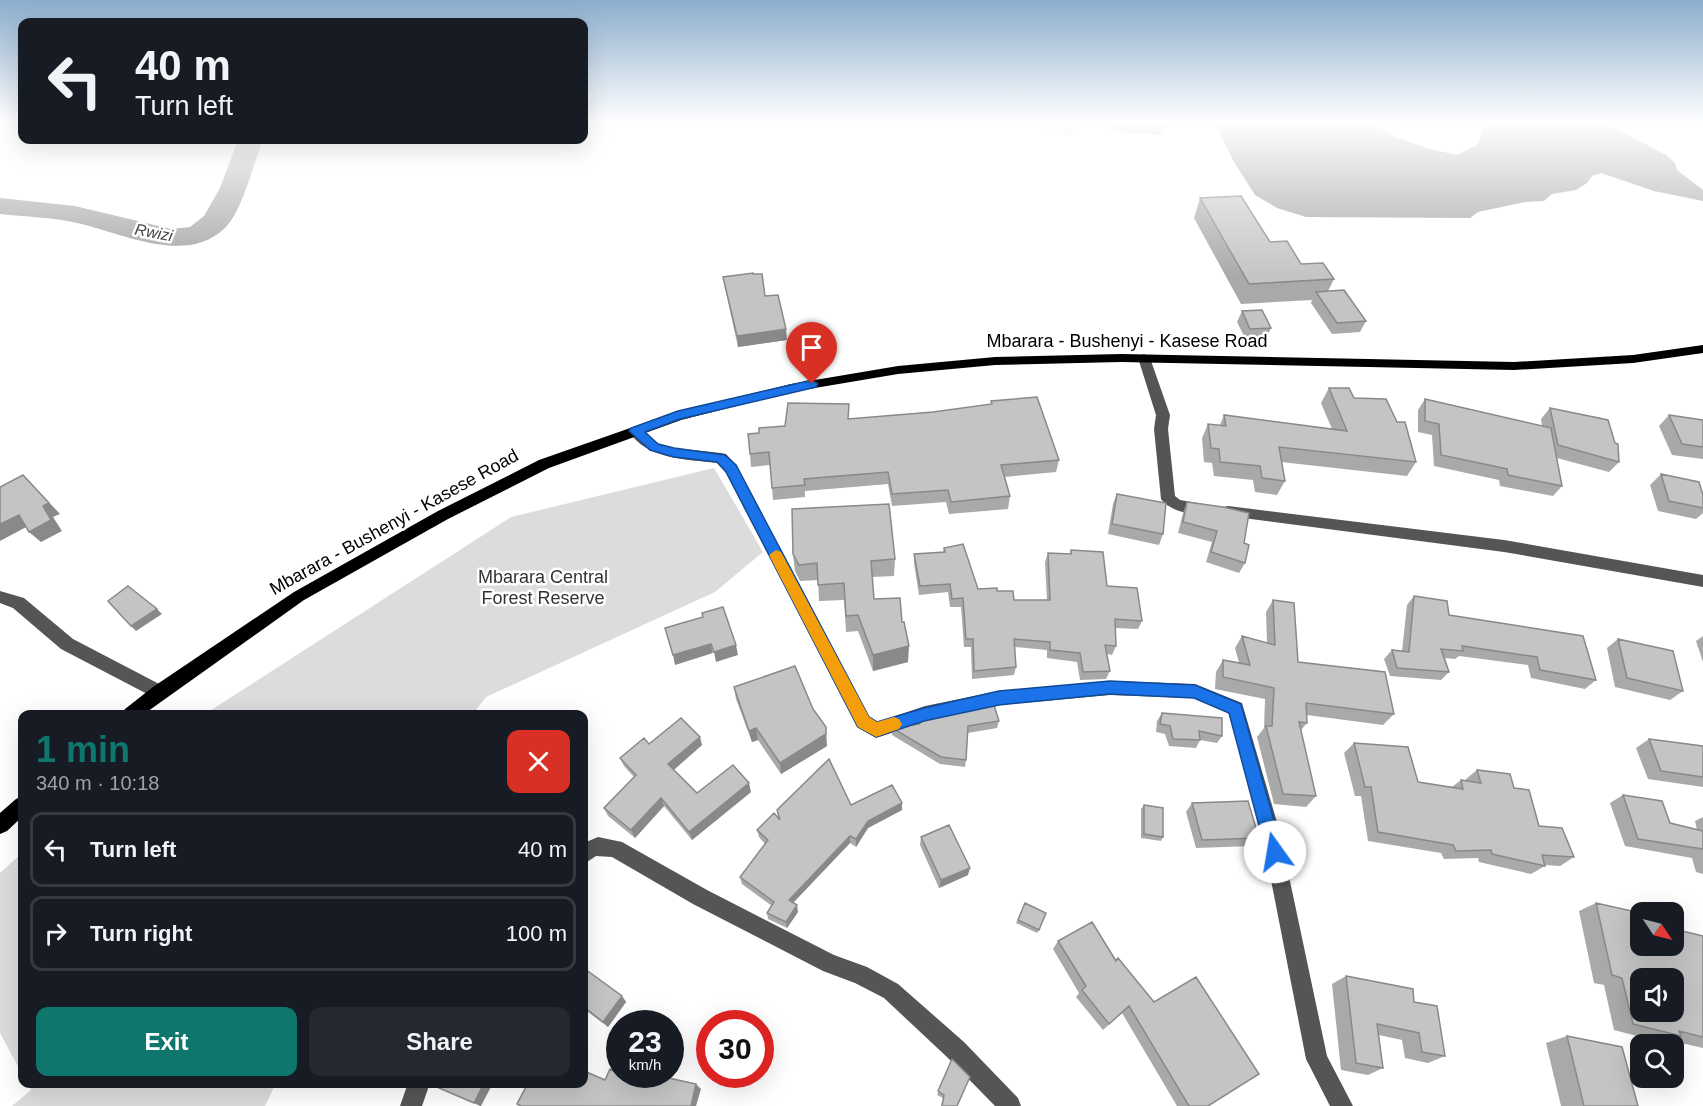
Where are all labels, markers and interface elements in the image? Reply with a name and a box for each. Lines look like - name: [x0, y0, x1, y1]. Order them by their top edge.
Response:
- icon: left: [36, 42, 114, 120]
- text: 40 m: [135, 42, 231, 89]
- text: Turn left: [135, 91, 233, 121]
- water label: Rwizi: [134, 221, 175, 245]
- pin: [786, 322, 837, 384]
- icon: arrive: [795, 331, 828, 364]
- street label: Mbarara - Bushenyi - Kasese Road: [986, 331, 1268, 351]
- street label: Mbarara - Bushenyi - Kasese Road: [266, 445, 522, 599]
- park label: Mbarara Central Forest Reserve: [478, 567, 608, 608]
- text: 1 min: [36, 729, 130, 770]
- button: close: [507, 730, 570, 793]
- text: 340 m · 10:18: [36, 772, 159, 794]
- position arrow: [1243, 820, 1307, 884]
- icon: left: [39, 833, 72, 866]
- text: Turn left: [90, 837, 176, 862]
- text: 40 m: [518, 837, 567, 862]
- north arrow: [1630, 902, 1684, 956]
- map controls: [1630, 902, 1684, 1088]
- icon: right: [39, 917, 72, 950]
- text: Turn right: [90, 921, 192, 946]
- text: 100 m: [506, 921, 567, 946]
- button: sound: [1630, 968, 1684, 1022]
- button: Exit: [36, 1007, 297, 1076]
- button: Share: [309, 1007, 570, 1076]
- speed limit sign: 30: [696, 1010, 774, 1088]
- text: 23: [628, 1025, 662, 1058]
- button: search: [1630, 1034, 1684, 1088]
- text: km/h: [629, 1056, 661, 1073]

